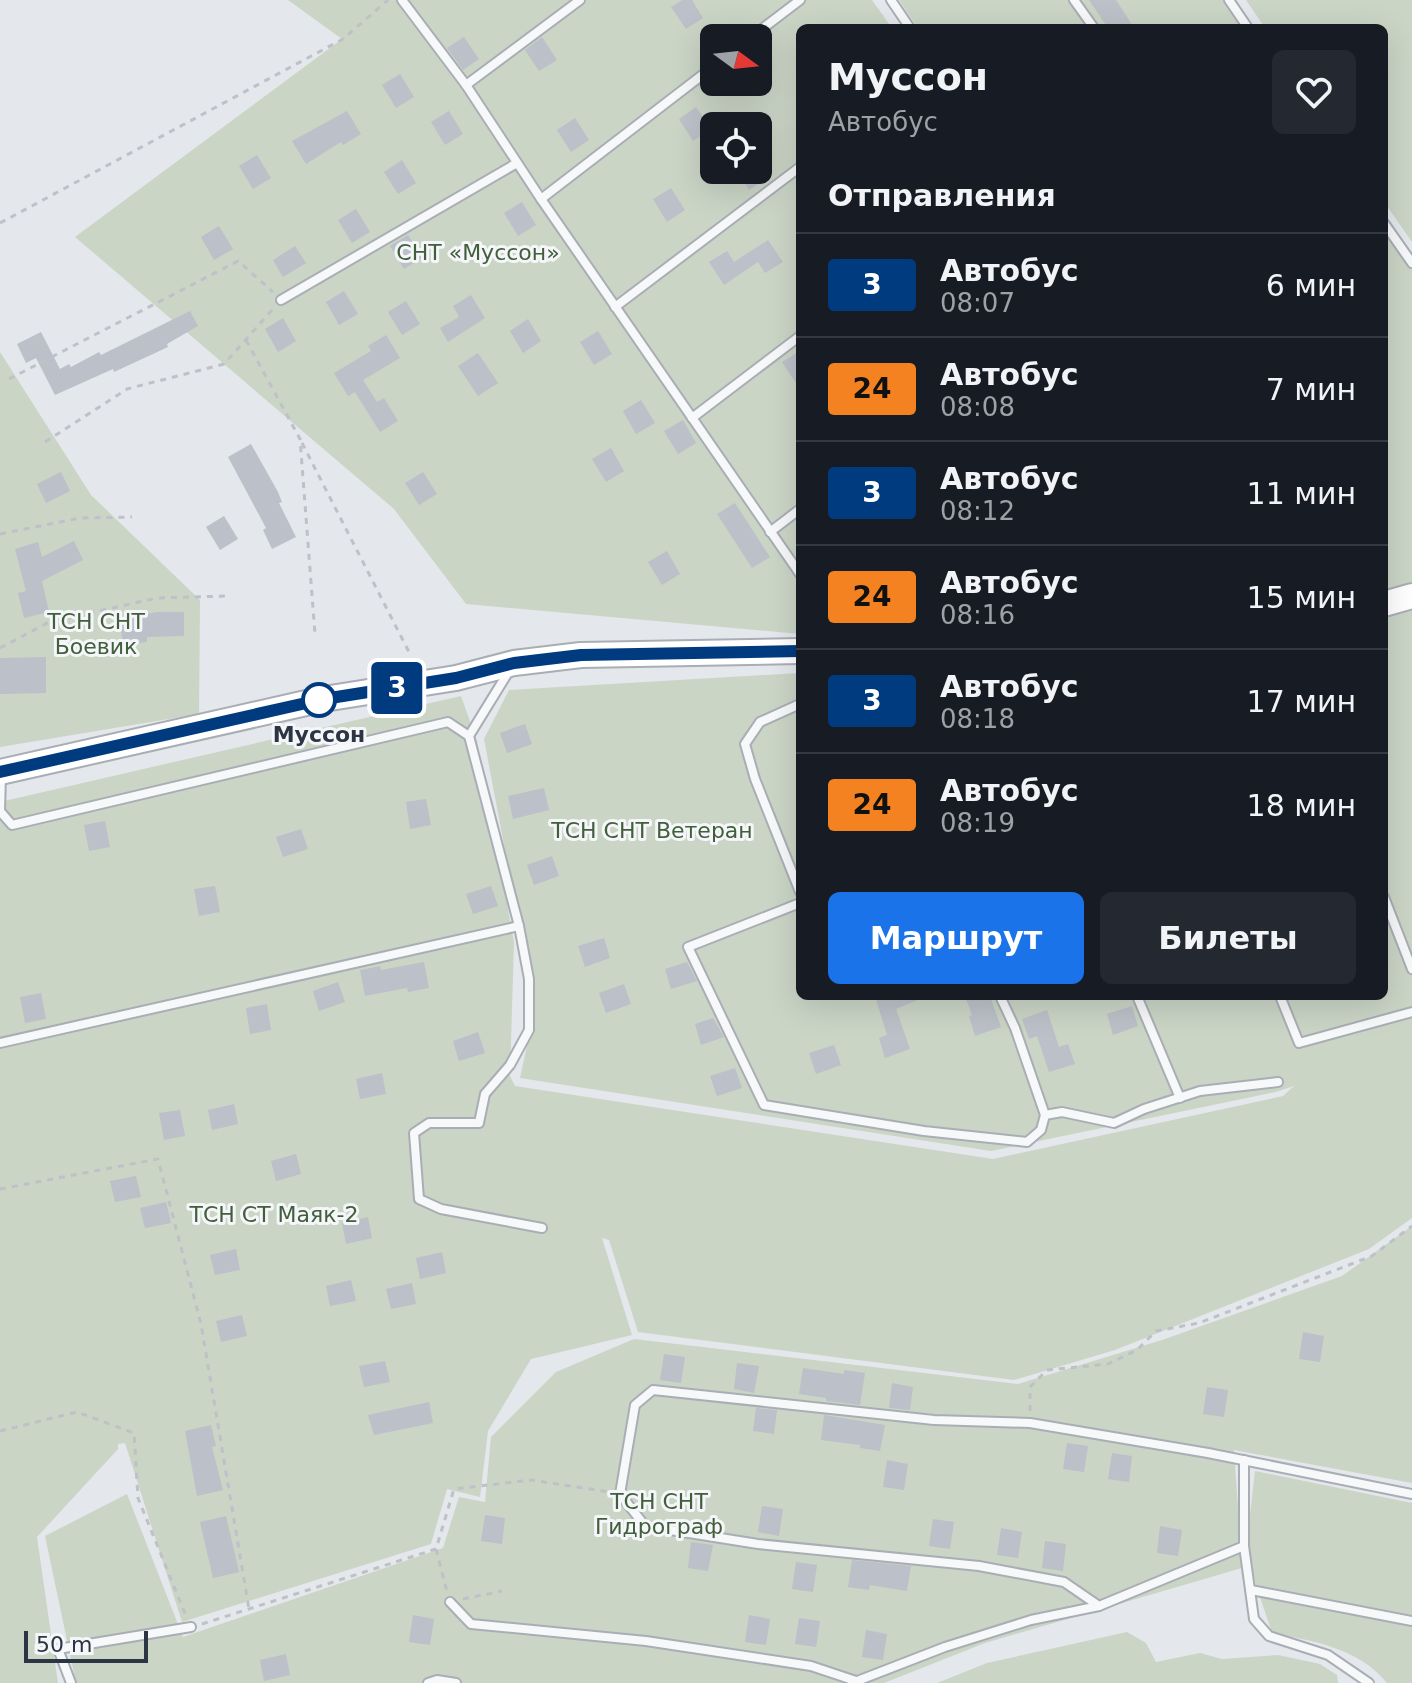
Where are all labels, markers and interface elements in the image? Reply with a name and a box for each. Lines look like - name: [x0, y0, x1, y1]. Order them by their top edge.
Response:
- north arrow: [700, 24, 772, 96]
- map controls: [700, 24, 772, 184]
- button: heart: [1272, 50, 1356, 134]
- text: Муссон: [828, 55, 988, 99]
- text: Автобус: [828, 107, 938, 137]
- button: locate: [700, 112, 772, 184]
- text: Отправления: [828, 178, 1056, 213]
- park label: СНТ «Муссон»: [396, 240, 560, 265]
- text: Автобус: [940, 253, 1079, 288]
- text: 3: [862, 268, 882, 301]
- text: 6 мин: [1266, 268, 1356, 303]
- text: 08:07: [940, 288, 1015, 318]
- text: Автобус: [940, 357, 1079, 392]
- text: 24: [853, 372, 891, 405]
- text: 7 мин: [1266, 372, 1356, 407]
- text: 08:08: [940, 392, 1015, 422]
- text: Автобус: [940, 461, 1079, 496]
- text: 3: [862, 476, 882, 509]
- text: 11 мин: [1247, 476, 1356, 511]
- text: 08:12: [940, 496, 1015, 526]
- text: Автобус: [940, 565, 1079, 600]
- text: 24: [853, 580, 891, 613]
- text: 15 мин: [1247, 580, 1356, 615]
- text: 08:16: [940, 600, 1015, 630]
- park label: ТСН СНТ Боевик: [46, 609, 145, 659]
- line badge: 3: [371, 662, 423, 714]
- text: Автобус: [940, 669, 1079, 704]
- text: 3: [387, 671, 407, 704]
- marker: Муссон: [302, 683, 336, 717]
- text: 3: [862, 684, 882, 717]
- text: 17 мин: [1247, 684, 1356, 719]
- text: 08:18: [940, 704, 1015, 734]
- place label: Муссон: [273, 722, 365, 747]
- text: Автобус: [940, 773, 1079, 808]
- text: 24: [853, 788, 891, 821]
- text: 18 мин: [1247, 788, 1356, 823]
- text: 08:19: [940, 808, 1015, 838]
- park label: ТСН СНТ Ветеран: [550, 818, 753, 843]
- button: Маршрут: [828, 892, 1084, 984]
- button: Билеты: [1100, 892, 1356, 984]
- park label: ТСН СТ Маяк-2: [188, 1202, 359, 1227]
- park label: ТСН СНТ Гидрограф: [595, 1489, 723, 1539]
- scale bar: [24, 1627, 148, 1663]
- text: 50 m: [36, 1632, 92, 1657]

